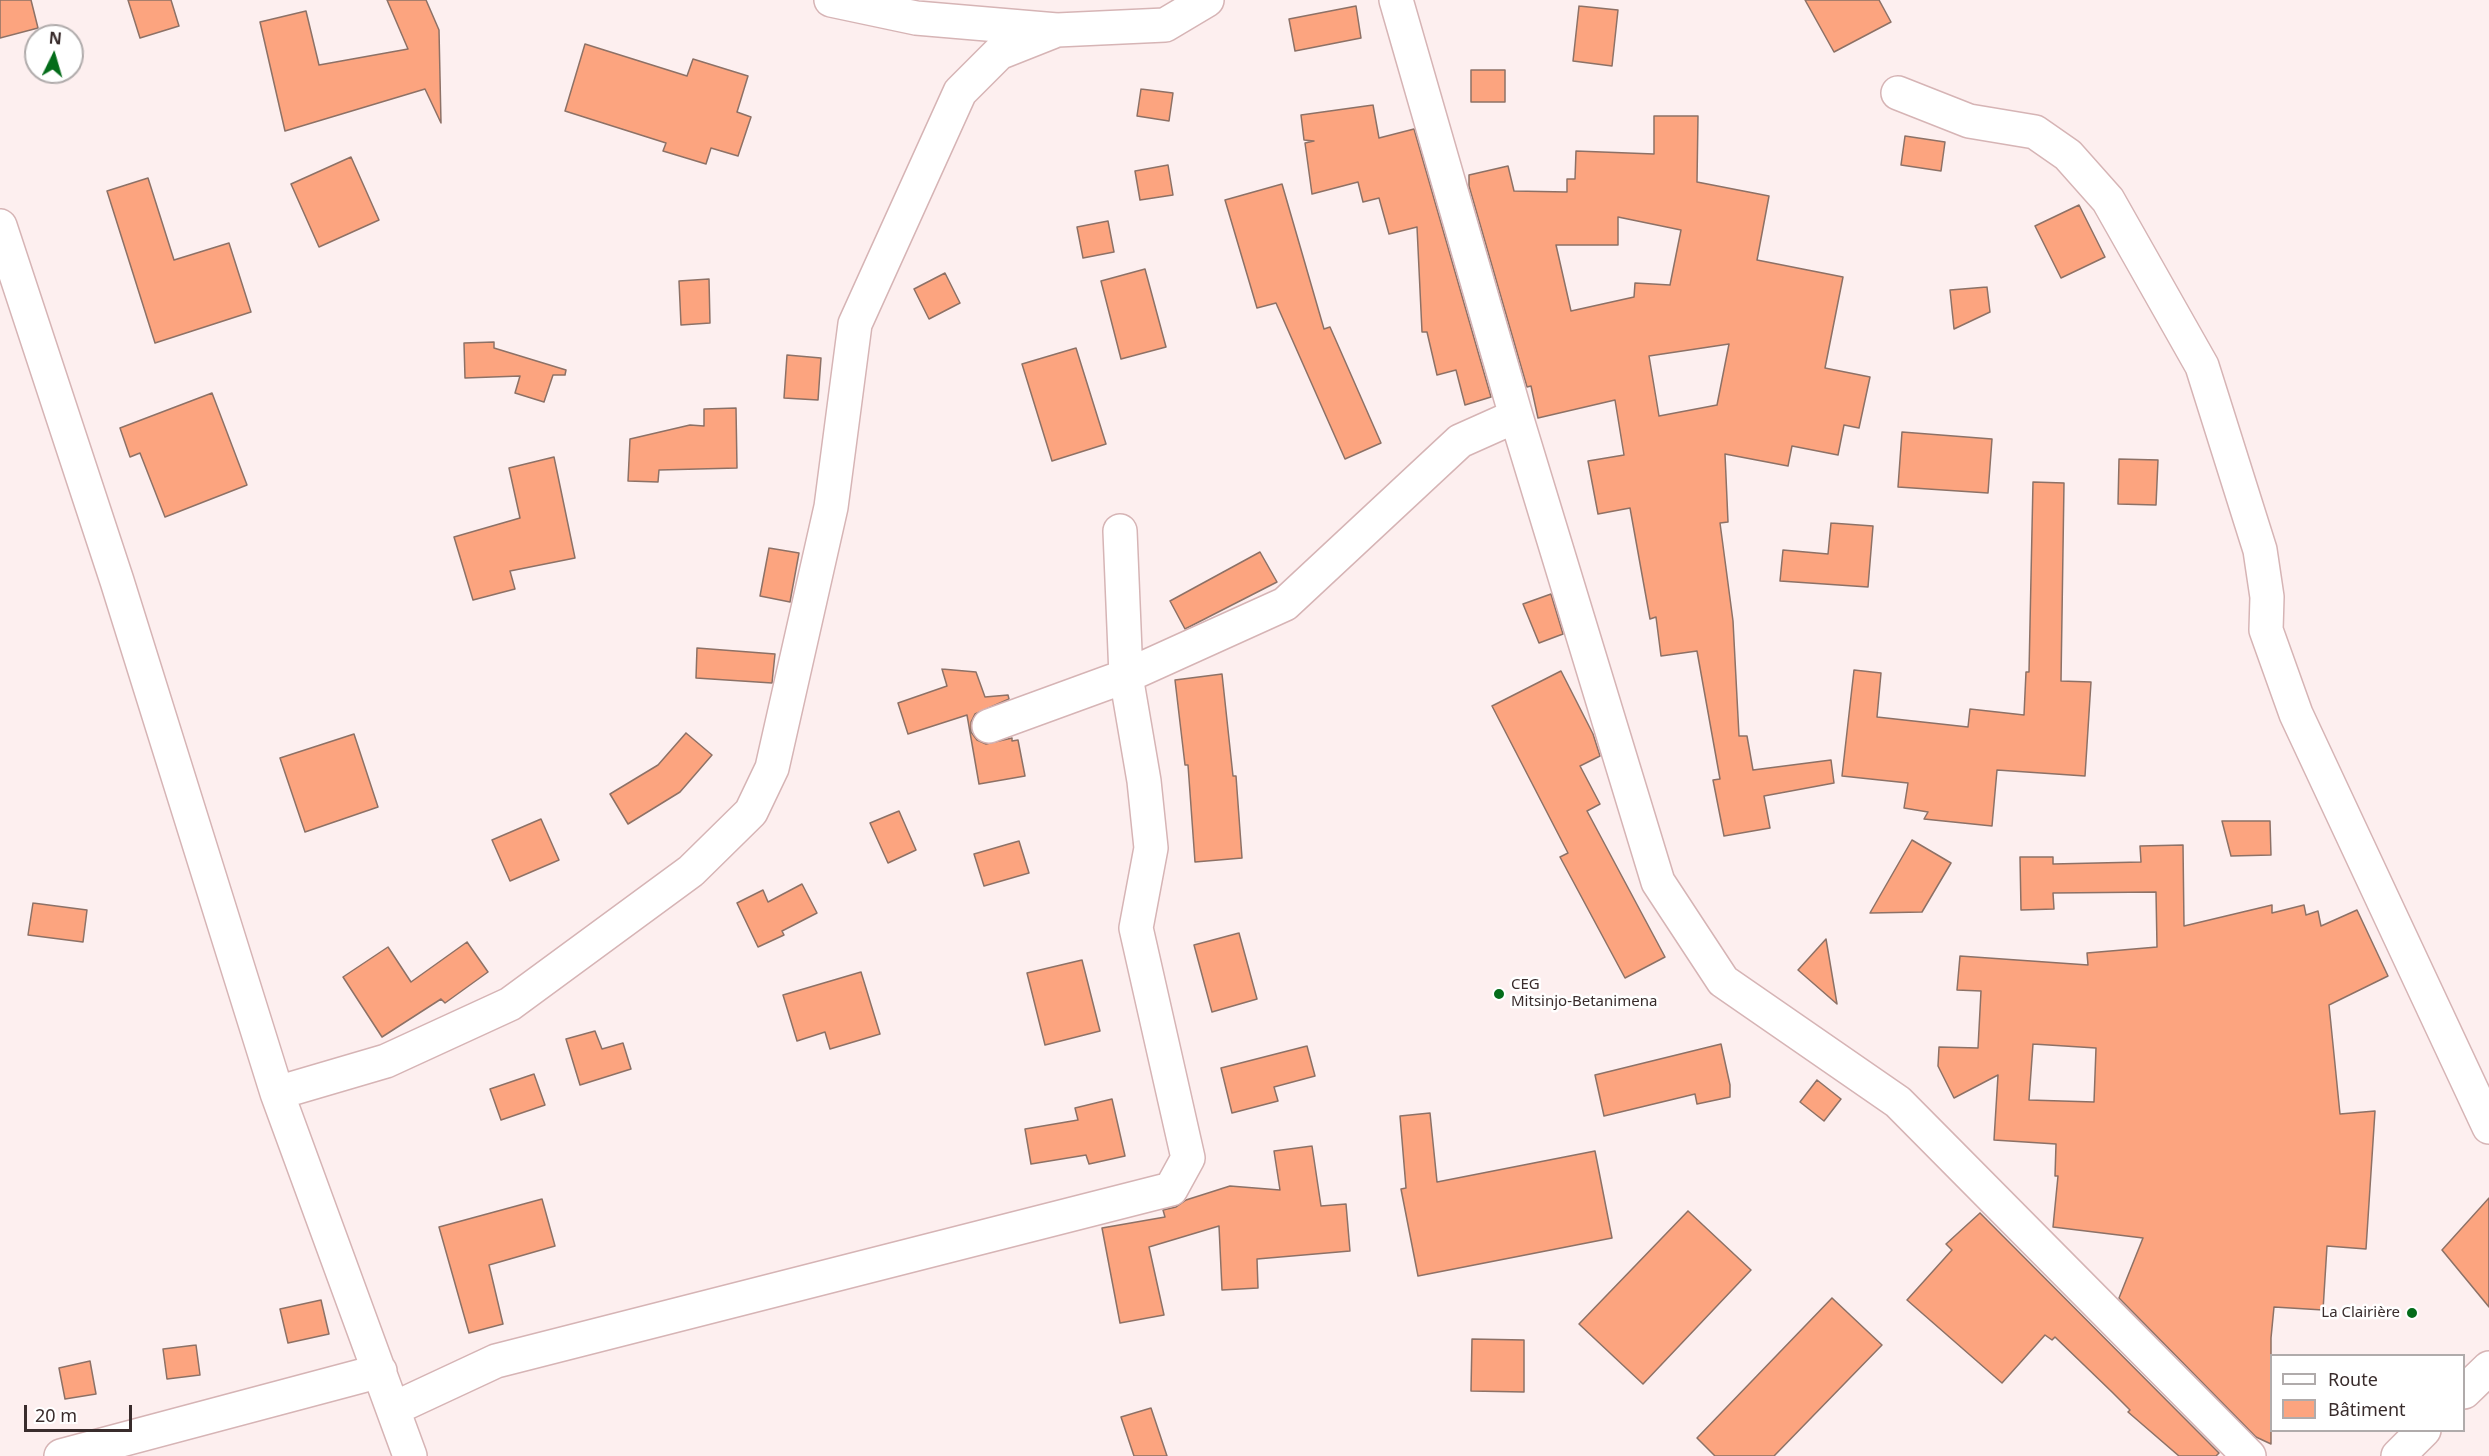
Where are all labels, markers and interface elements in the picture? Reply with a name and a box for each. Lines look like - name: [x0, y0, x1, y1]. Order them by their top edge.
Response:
- north arrow: [24, 24, 84, 84]
- text: N: [48, 27, 63, 50]
- place label: CEG Mitsinjo-Betanimena: [1511, 976, 1657, 1011]
- marker: CEG Mitsinjo-Betanimena: [1492, 987, 1506, 1001]
- place label: La Clairière: [2321, 1304, 2400, 1322]
- marker: La Clairière: [2405, 1306, 2419, 1320]
- legend: [2270, 1354, 2465, 1432]
- text: Route: [2328, 1367, 2378, 1391]
- scale bar: [27, 1393, 135, 1431]
- text: Bâtiment: [2328, 1397, 2406, 1421]
- text: 20 m: [35, 1403, 77, 1427]

